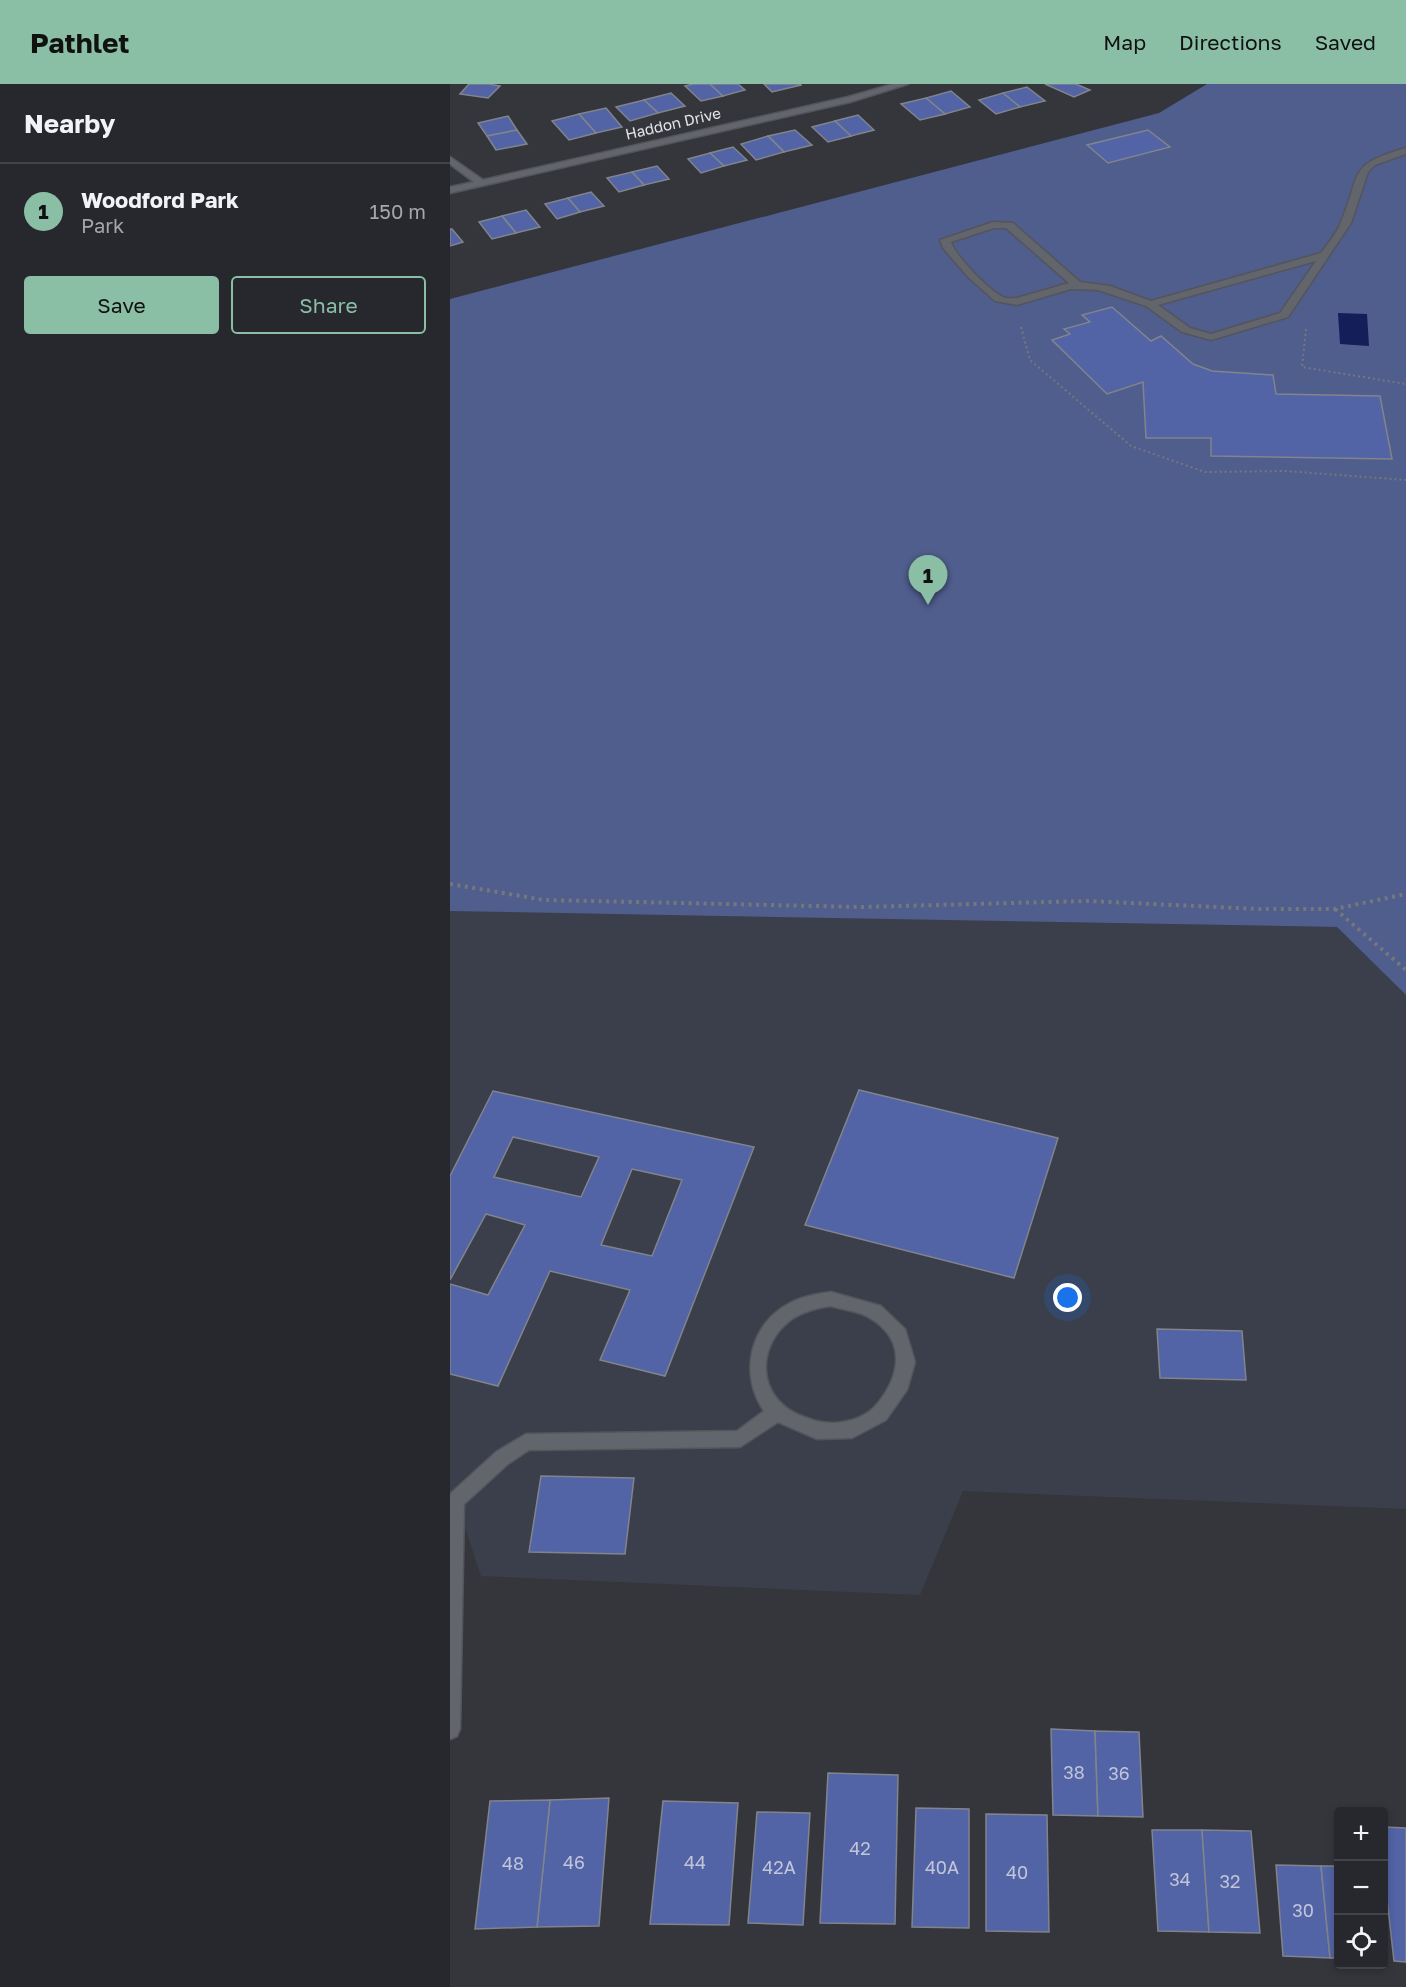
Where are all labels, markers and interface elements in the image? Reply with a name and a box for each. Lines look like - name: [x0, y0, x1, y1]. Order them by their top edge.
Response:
- text: Pathlet: [30, 26, 130, 59]
- text: Map: [1103, 29, 1146, 55]
- text: Directions: [1179, 29, 1282, 55]
- text: Saved: [1315, 29, 1376, 55]
- street label: Haddon Drive: [623, 103, 723, 143]
- text: Nearby: [24, 108, 115, 139]
- text: Woodford Park: [81, 186, 239, 213]
- text: 1: [38, 199, 49, 223]
- text: 150 m: [370, 199, 426, 223]
- text: Park: [81, 213, 124, 237]
- button: Save: [24, 276, 219, 334]
- button: Share: [231, 276, 426, 334]
- pin: 1: [908, 556, 948, 605]
- your location: [1053, 1283, 1082, 1312]
- house number: 38: [1063, 1761, 1085, 1783]
- house number: 36: [1108, 1762, 1130, 1784]
- map controls: [1334, 1807, 1388, 1969]
- button: +: [1334, 1807, 1388, 1861]
- house number: 42: [849, 1837, 871, 1859]
- house number: 46: [563, 1851, 585, 1873]
- house number: 44: [684, 1851, 706, 1873]
- house number: 48: [502, 1852, 524, 1874]
- house number: 42A: [762, 1856, 796, 1878]
- house number: 40A: [925, 1856, 959, 1878]
- house number: 40: [1006, 1861, 1028, 1883]
- button: −: [1334, 1861, 1388, 1915]
- house number: 34: [1169, 1868, 1191, 1890]
- house number: 32: [1220, 1870, 1240, 1892]
- house number: 30: [1292, 1899, 1314, 1921]
- button: locate: [1334, 1915, 1388, 1969]

